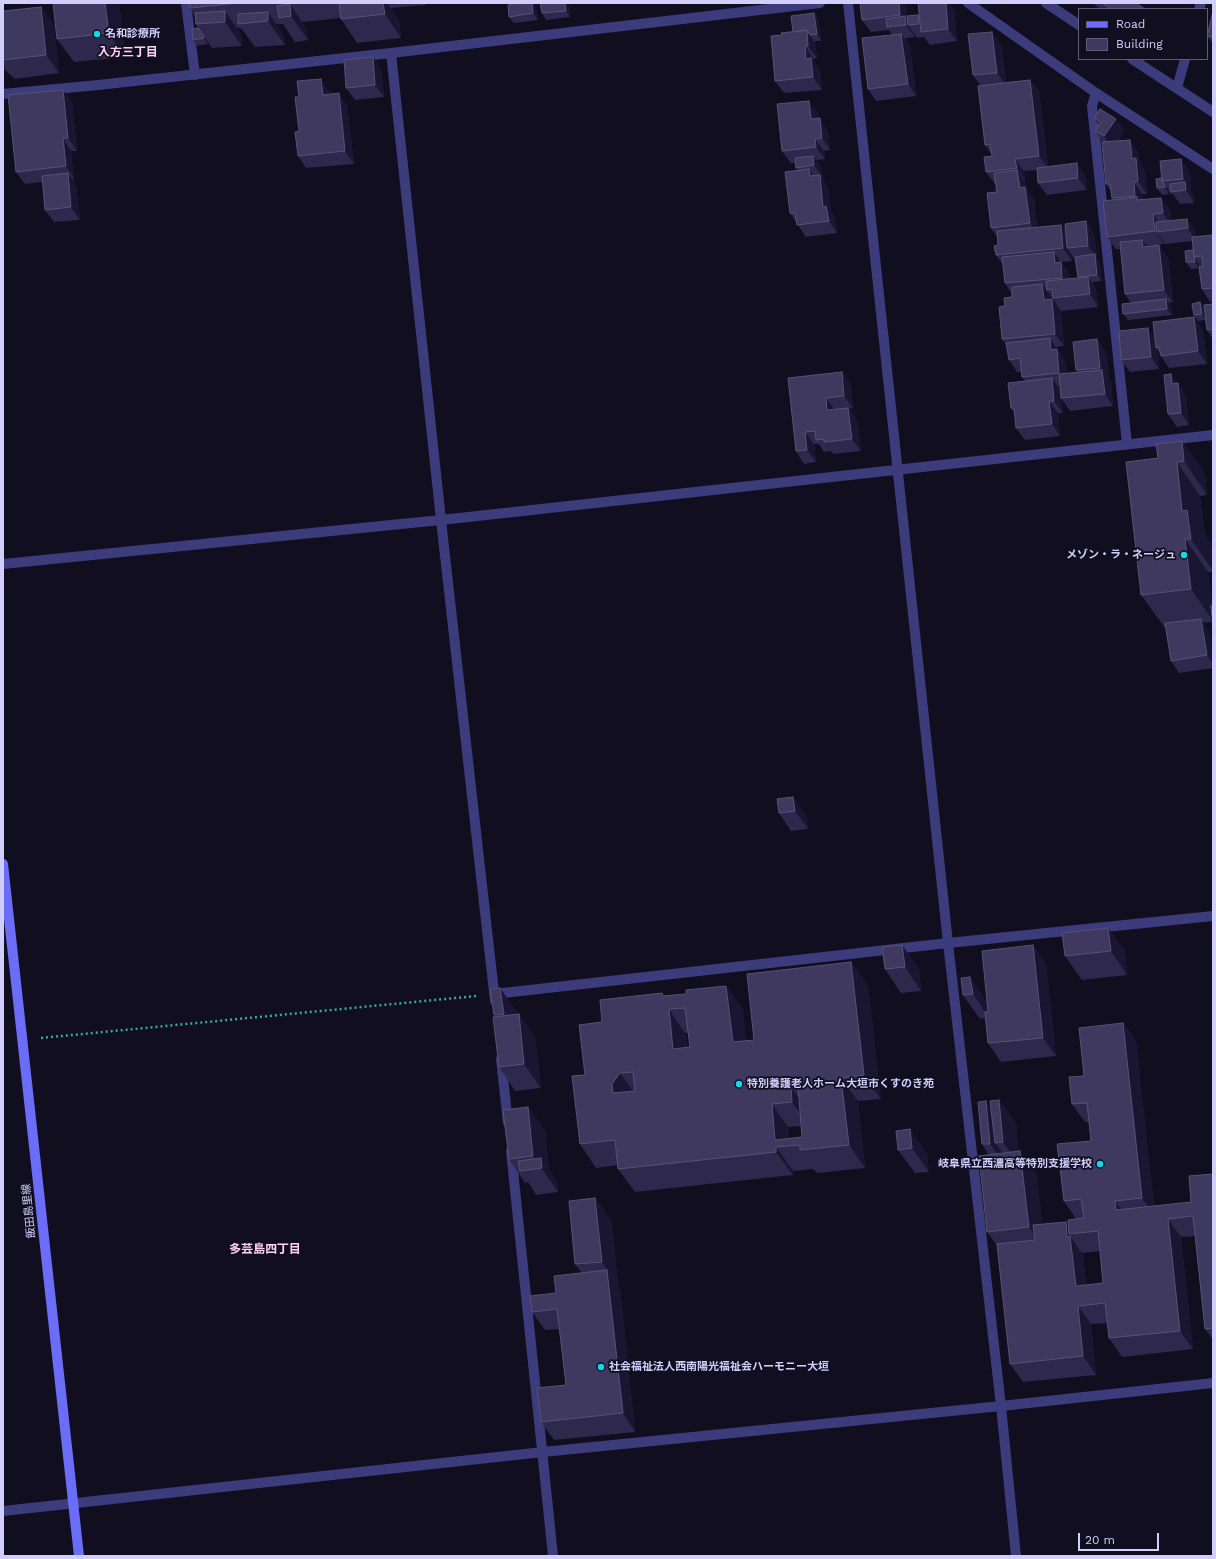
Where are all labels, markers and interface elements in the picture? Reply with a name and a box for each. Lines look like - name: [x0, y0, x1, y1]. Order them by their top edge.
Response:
- legend: [1078, 8, 1208, 60]
- text: Road: [1116, 17, 1145, 31]
- place label: 名和診療所: [105, 27, 160, 41]
- marker: 名和診療所: [92, 29, 102, 39]
- text: Building: [1116, 37, 1163, 51]
- district label: 入方三丁目: [98, 45, 158, 59]
- place label: メゾン・ラ・ネージュ: [1066, 548, 1176, 562]
- marker: メゾン・ラ・ネージュ: [1179, 550, 1189, 560]
- place label: 特別養護老人ホーム大垣市くすのき苑: [747, 1077, 934, 1091]
- marker: 特別養護老人ホーム大垣市くすのき苑: [734, 1079, 744, 1089]
- place label: 岐阜県立西濃高等特別支援学校: [938, 1157, 1092, 1171]
- marker: 岐阜県立西濃高等特別支援学校: [1095, 1159, 1105, 1169]
- street label: 飯田島里線: [20, 1183, 38, 1239]
- district label: 多芸島四丁目: [229, 1242, 301, 1256]
- place label: 社会福祉法人西南陽光福祉会ハーモニー大垣: [609, 1360, 829, 1374]
- marker: 社会福祉法人西南陽光福祉会ハーモニー大垣: [596, 1362, 606, 1372]
- scale bar: [1080, 1525, 1161, 1551]
- text: 20 m: [1085, 1533, 1115, 1547]

